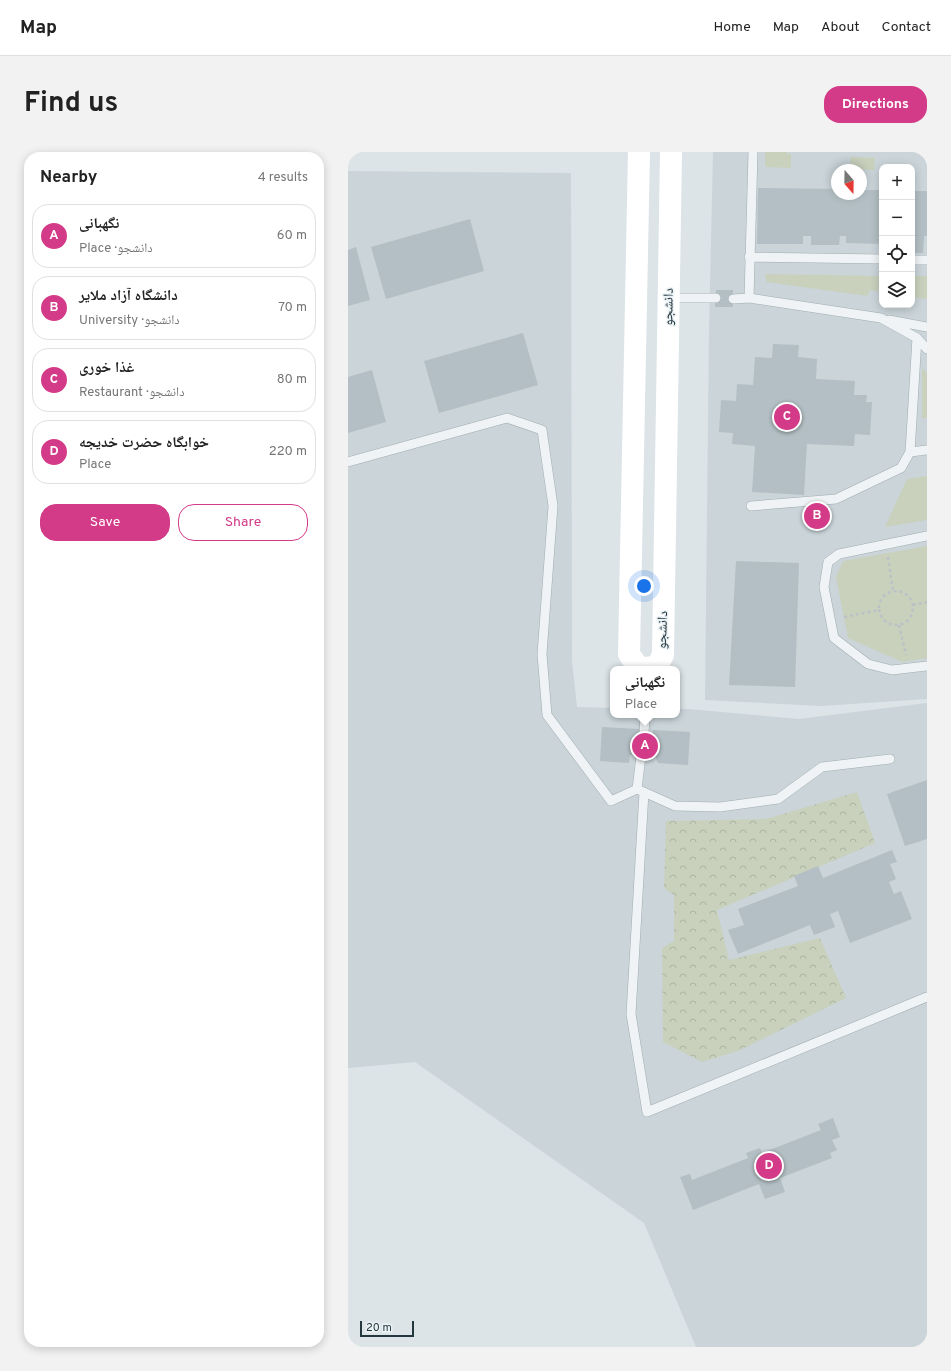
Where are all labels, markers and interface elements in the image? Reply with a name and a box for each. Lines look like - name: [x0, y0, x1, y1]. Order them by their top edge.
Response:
- text: Map: [20, 16, 57, 40]
- text: Home: [714, 19, 751, 36]
- text: Map: [773, 19, 799, 36]
- text: About: [821, 19, 860, 36]
- text: Contact: [882, 19, 931, 36]
- text: Find us: [24, 86, 118, 122]
- button: Directions: [824, 86, 927, 123]
- north arrow: [831, 164, 867, 200]
- map controls: [879, 164, 915, 308]
- button: +: [879, 164, 915, 200]
- text: Nearby: [40, 167, 97, 189]
- text: 4 results: [258, 170, 308, 186]
- button: −: [879, 200, 915, 236]
- text: نگهبانی: [79, 215, 119, 234]
- text: A: [49, 228, 59, 244]
- text: 60 m: [277, 228, 307, 244]
- button: locate: [879, 236, 915, 272]
- text: Place · دانشجو: [79, 241, 153, 257]
- button: layers: [879, 272, 915, 308]
- text: دانشگاه آزاد ملایر: [79, 287, 178, 306]
- street label: دانشجو: [660, 288, 678, 326]
- text: B: [50, 300, 58, 316]
- text: 70 m: [278, 300, 307, 316]
- text: University · دانشجو: [79, 313, 180, 329]
- text: غذا خوری: [79, 359, 134, 378]
- text: C: [50, 372, 58, 388]
- text: 80 m: [277, 372, 307, 388]
- text: Restaurant · دانشجو: [79, 385, 185, 401]
- pin: C: [774, 402, 800, 432]
- text: خوابگاه حضرت خدیجه: [79, 434, 209, 453]
- text: D: [49, 444, 59, 460]
- text: 220 m: [269, 444, 307, 460]
- text: Place: [79, 457, 111, 473]
- pin: B: [804, 501, 830, 531]
- button: Save: [40, 504, 170, 541]
- button: Share: [178, 504, 308, 541]
- your location: [634, 576, 654, 596]
- street label: دانشجو: [654, 610, 672, 649]
- popup: [610, 666, 680, 718]
- text: نگهبانی: [625, 674, 665, 693]
- text: Place: [625, 697, 657, 713]
- pin: A: [632, 731, 658, 761]
- pin: D: [756, 1151, 782, 1181]
- scale bar: [360, 1319, 414, 1338]
- text: 20 m: [366, 1321, 392, 1335]

